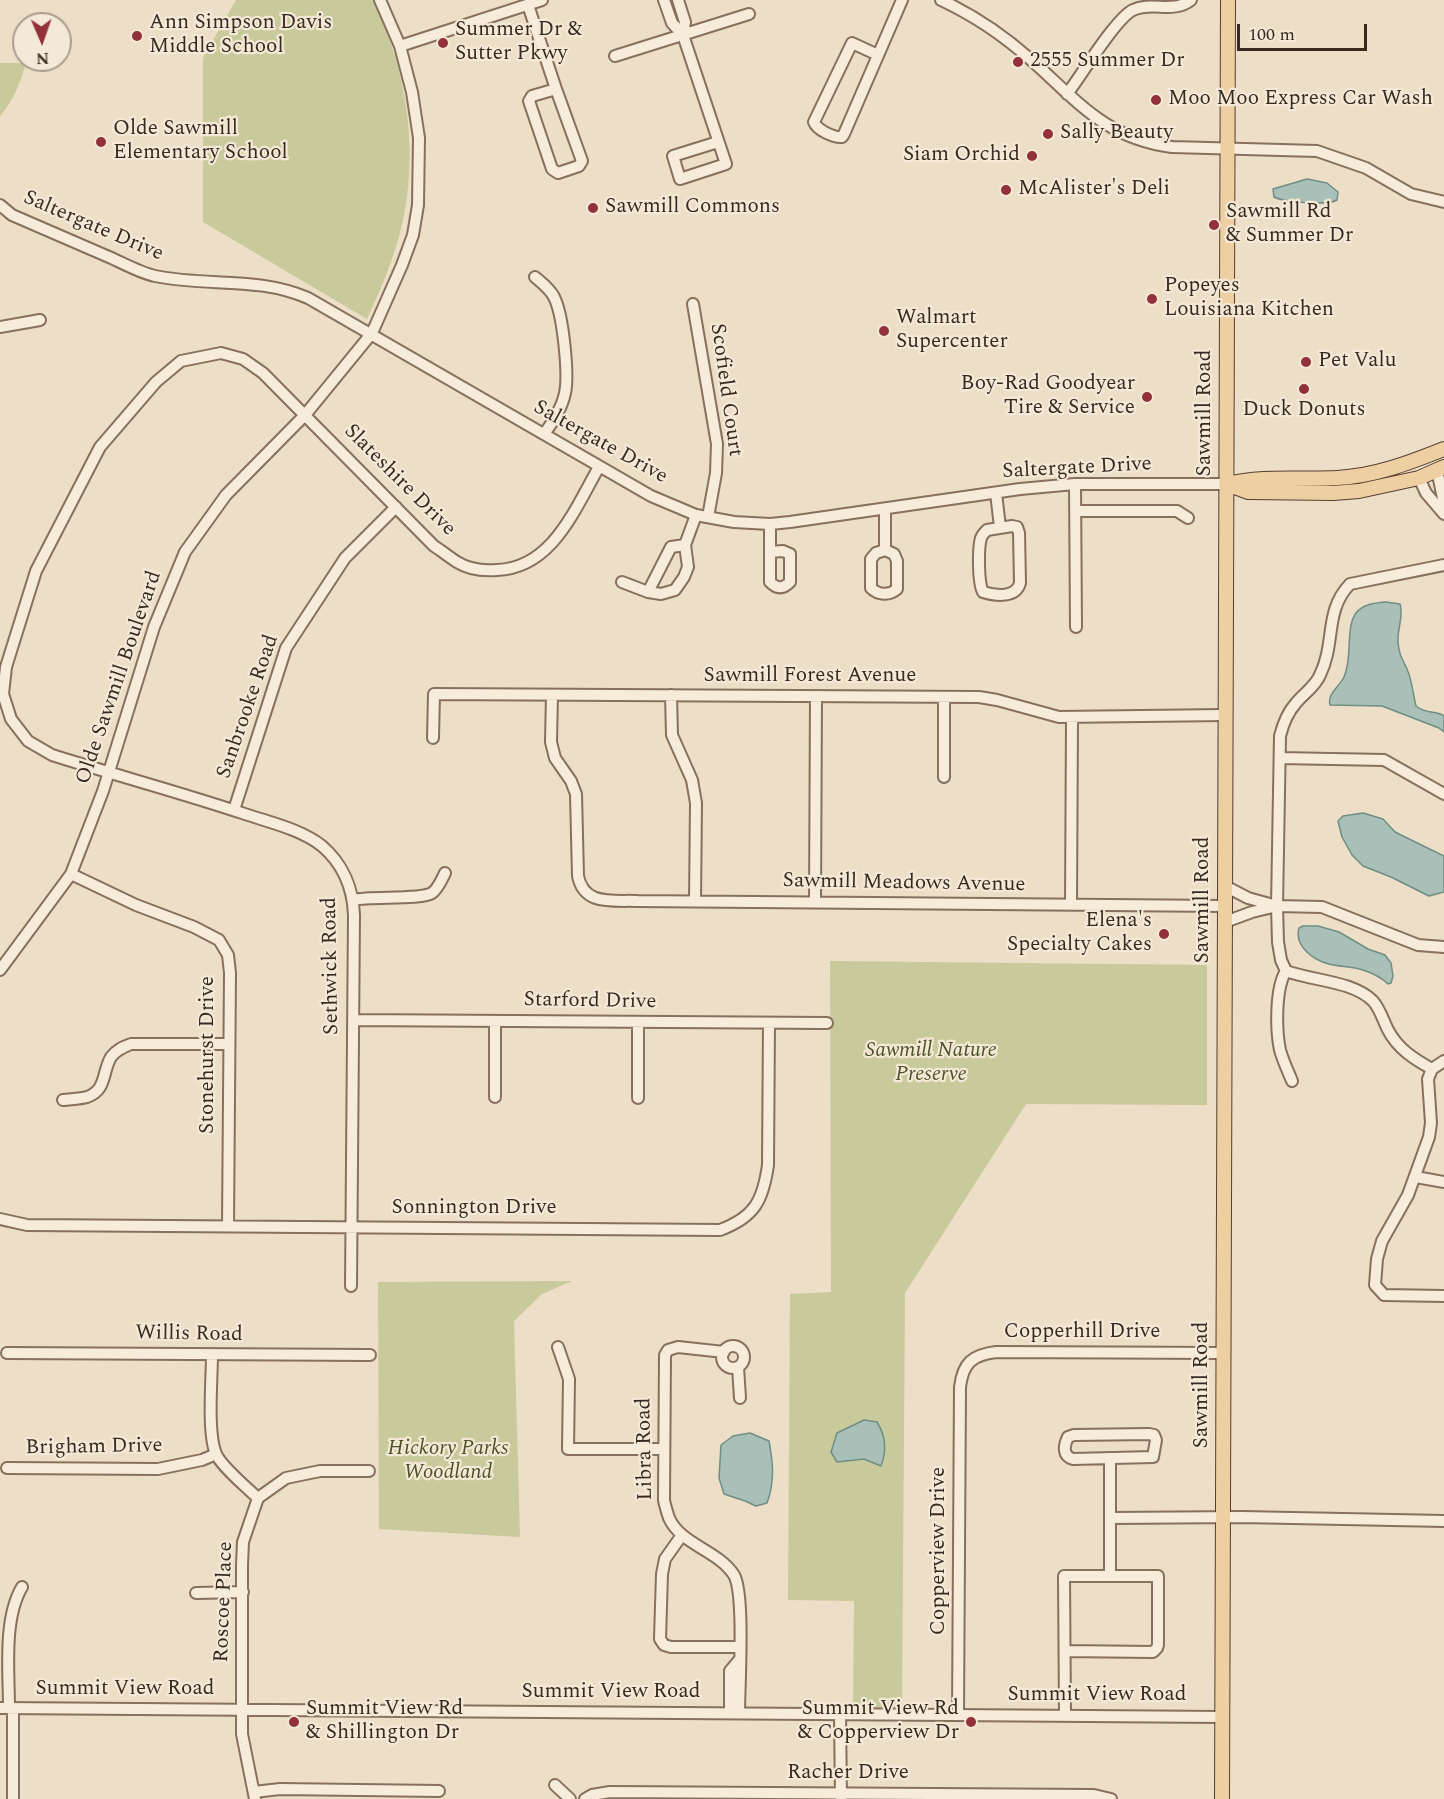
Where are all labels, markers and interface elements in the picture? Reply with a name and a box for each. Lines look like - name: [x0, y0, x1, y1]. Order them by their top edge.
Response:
- place label: Ann Simpson Davis Middle School: [149, 11, 332, 61]
- north arrow: [12, 12, 72, 72]
- scale bar: [1240, 12, 1370, 50]
- place label: Summer Dr & Sutter Pkwy: [455, 18, 582, 68]
- text: 100 m: [1248, 21, 1295, 48]
- marker: Ann Simpson Davis Middle School: [130, 29, 144, 43]
- marker: Summer Dr & Sutter Pkwy: [436, 36, 450, 50]
- text: N: [36, 46, 50, 70]
- place label: 2555 Summer Dr: [1030, 49, 1185, 75]
- marker: 2555 Summer Dr: [1011, 55, 1025, 69]
- place label: Moo Moo Express Car Wash: [1168, 87, 1433, 113]
- marker: Moo Moo Express Car Wash: [1149, 93, 1163, 107]
- place label: Olde Sawmill Elementary School: [113, 117, 288, 167]
- place label: Sally Beauty: [1060, 121, 1173, 147]
- marker: Sally Beauty: [1041, 127, 1055, 141]
- marker: Olde Sawmill Elementary School: [94, 135, 108, 149]
- place label: Siam Orchid: [903, 143, 1020, 169]
- marker: Siam Orchid: [1025, 149, 1039, 163]
- place label: McAlister's Deli: [1018, 177, 1170, 203]
- marker: McAlister's Deli: [999, 183, 1013, 197]
- street label: Saltergate Drive: [19, 186, 167, 268]
- place label: Sawmill Commons: [605, 195, 780, 221]
- place label: Sawmill Rd & Summer Dr: [1226, 200, 1353, 250]
- marker: Sawmill Commons: [586, 201, 600, 215]
- marker: Sawmill Rd & Summer Dr: [1207, 218, 1221, 232]
- place label: Popeyes Louisiana Kitchen: [1164, 274, 1334, 324]
- marker: Popeyes Louisiana Kitchen: [1145, 292, 1159, 306]
- place label: Walmart Supercenter: [896, 306, 1008, 356]
- street label: Scofield Court: [703, 322, 747, 458]
- marker: Walmart Supercenter: [877, 324, 891, 338]
- street label: Sawmill Road: [1193, 349, 1219, 477]
- place label: Pet Valu: [1318, 349, 1396, 375]
- marker: Pet Valu: [1299, 355, 1313, 369]
- place label: Boy-Rad Goodyear Tire & Service: [961, 372, 1135, 422]
- marker: Duck Donuts: [1297, 382, 1311, 396]
- marker: Boy-Rad Goodyear Tire & Service: [1140, 390, 1154, 404]
- street label: Saltergate Drive: [528, 396, 672, 490]
- place label: Duck Donuts: [1242, 398, 1366, 424]
- street label: Slateshire Drive: [338, 420, 460, 542]
- street label: Saltergate Drive: [1002, 453, 1152, 485]
- street label: Olde Sawmill Boulevard: [72, 568, 168, 788]
- street label: Sanbrooke Road: [213, 632, 285, 782]
- street label: Sawmill Forest Avenue: [704, 664, 916, 690]
- street label: Sawmill Road: [1191, 836, 1217, 964]
- street label: Sawmill Meadows Avenue: [782, 869, 1026, 899]
- street label: Sethwick Road: [318, 897, 346, 1035]
- place label: Elena's Specialty Cakes: [1007, 909, 1152, 959]
- marker: Elena's Specialty Cakes: [1157, 927, 1171, 941]
- street label: Stonehurst Drive: [196, 976, 222, 1134]
- street label: Starford Drive: [523, 988, 657, 1016]
- park label: Sawmill Nature Preserve: [865, 1039, 997, 1089]
- street label: Sonnington Drive: [391, 1196, 557, 1222]
- street label: Copperhill Drive: [1004, 1320, 1160, 1346]
- street label: Willis Road: [135, 1321, 243, 1349]
- street label: Sawmill Road: [1190, 1321, 1216, 1449]
- street label: Libra Road: [633, 1397, 659, 1501]
- street label: Brigham Drive: [25, 1434, 163, 1462]
- park label: Hickory Parks Woodland: [388, 1437, 508, 1487]
- street label: Copperview Drive: [927, 1467, 953, 1635]
- street label: Roscoe Place: [210, 1541, 240, 1663]
- street label: Summit View Road: [36, 1677, 214, 1703]
- street label: Summit View Road: [522, 1680, 700, 1706]
- street label: Summit View Road: [1008, 1683, 1186, 1709]
- place label: Summit View Rd & Shillington Dr: [306, 1697, 463, 1747]
- place label: Summit View Rd & Copperview Dr: [798, 1697, 959, 1747]
- marker: Summit View Rd & Shillington Dr: [287, 1715, 301, 1729]
- marker: Summit View Rd & Copperview Dr: [964, 1715, 978, 1729]
- street label: Racher Drive: [787, 1761, 909, 1787]

